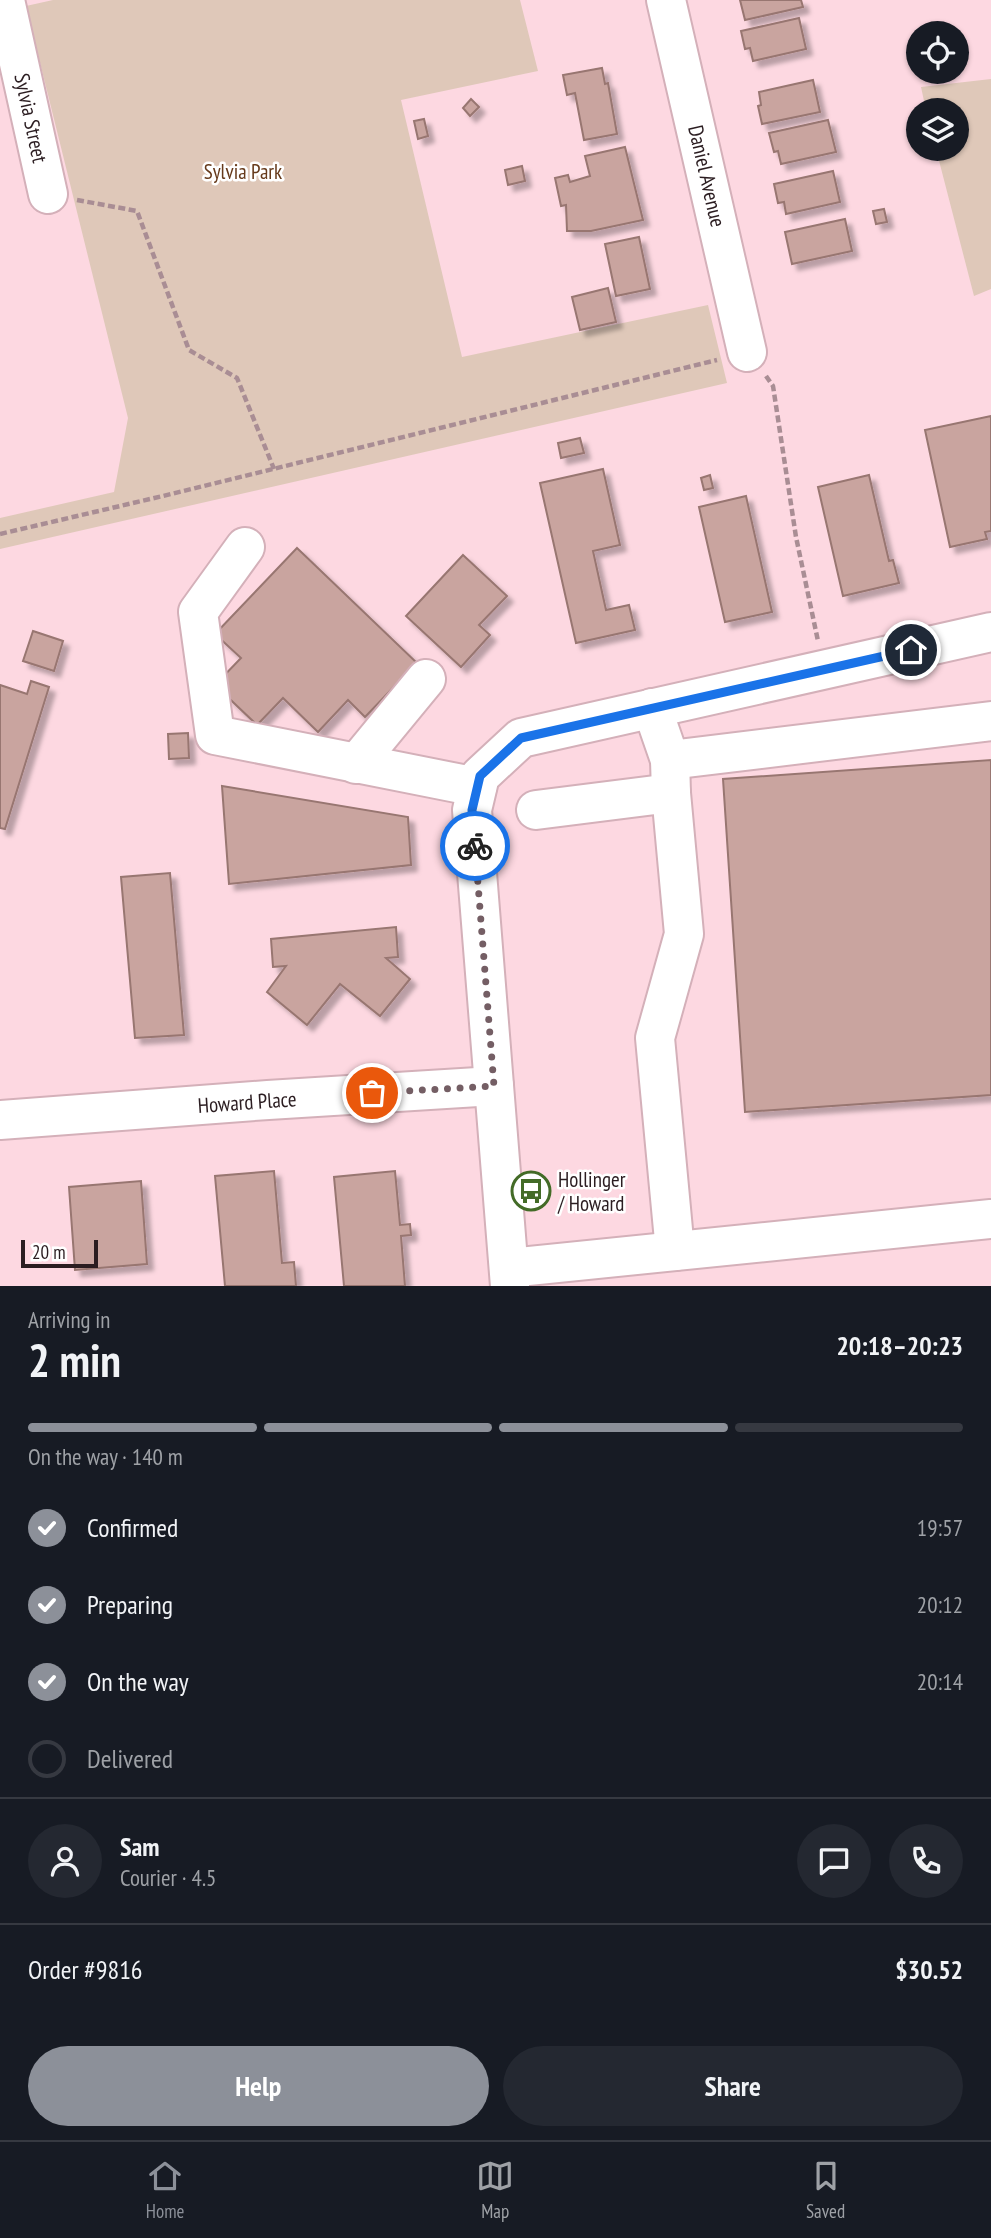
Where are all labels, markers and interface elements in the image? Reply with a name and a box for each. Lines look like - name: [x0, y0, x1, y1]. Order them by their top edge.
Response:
- map controls: [906, 21, 969, 161]
- button: locate: [906, 21, 969, 84]
- street label: Sylvia Street: [8, 71, 54, 165]
- button: layers: [906, 98, 969, 161]
- street label: Daniel Avenue: [682, 122, 732, 230]
- park label: Sylvia Park: [204, 158, 282, 185]
- pin: [881, 620, 941, 680]
- icon: home: [892, 631, 930, 669]
- courier: [440, 811, 510, 881]
- icon: bike: [456, 827, 494, 865]
- pin: [342, 1063, 402, 1123]
- icon: bag: [353, 1074, 391, 1112]
- street label: Howard Place: [197, 1085, 297, 1119]
- place label: Hollinger / Howard: [557, 1166, 626, 1217]
- bus stop icon: Hollinger / Howard: [510, 1170, 552, 1212]
- scale bar: [21, 1237, 98, 1269]
- text: 20 m: [32, 1240, 66, 1264]
- text: Arriving in: [28, 1305, 110, 1334]
- text: 20:18–20:23: [836, 1329, 963, 1362]
- text: 2 min: [28, 1330, 121, 1390]
- text: On the way · 140 m: [28, 1442, 183, 1471]
- icon: check: [28, 1509, 66, 1547]
- text: Confirmed: [87, 1511, 178, 1544]
- text: 19:57: [917, 1513, 963, 1542]
- icon: check: [28, 1586, 66, 1624]
- text: Preparing: [87, 1588, 173, 1621]
- text: 20:12: [917, 1590, 963, 1619]
- icon: check: [28, 1663, 66, 1701]
- text: On the way: [87, 1665, 189, 1698]
- text: 20:14: [917, 1667, 963, 1696]
- text: Delivered: [87, 1742, 173, 1775]
- button: person: [28, 1824, 102, 1898]
- button: chat: [797, 1824, 871, 1898]
- button: phone: [889, 1824, 963, 1898]
- text: Sam: [120, 1830, 159, 1863]
- text: Courier · 4.5: [120, 1863, 216, 1892]
- text: Order #9816: [28, 1953, 143, 1986]
- text: $30.52: [895, 1953, 963, 1986]
- button: Help: [28, 2046, 489, 2126]
- button: Share: [503, 2046, 963, 2126]
- tab: Home: [146, 2157, 184, 2223]
- tab: Map: [476, 2157, 514, 2223]
- tab: Saved: [806, 2157, 845, 2223]

